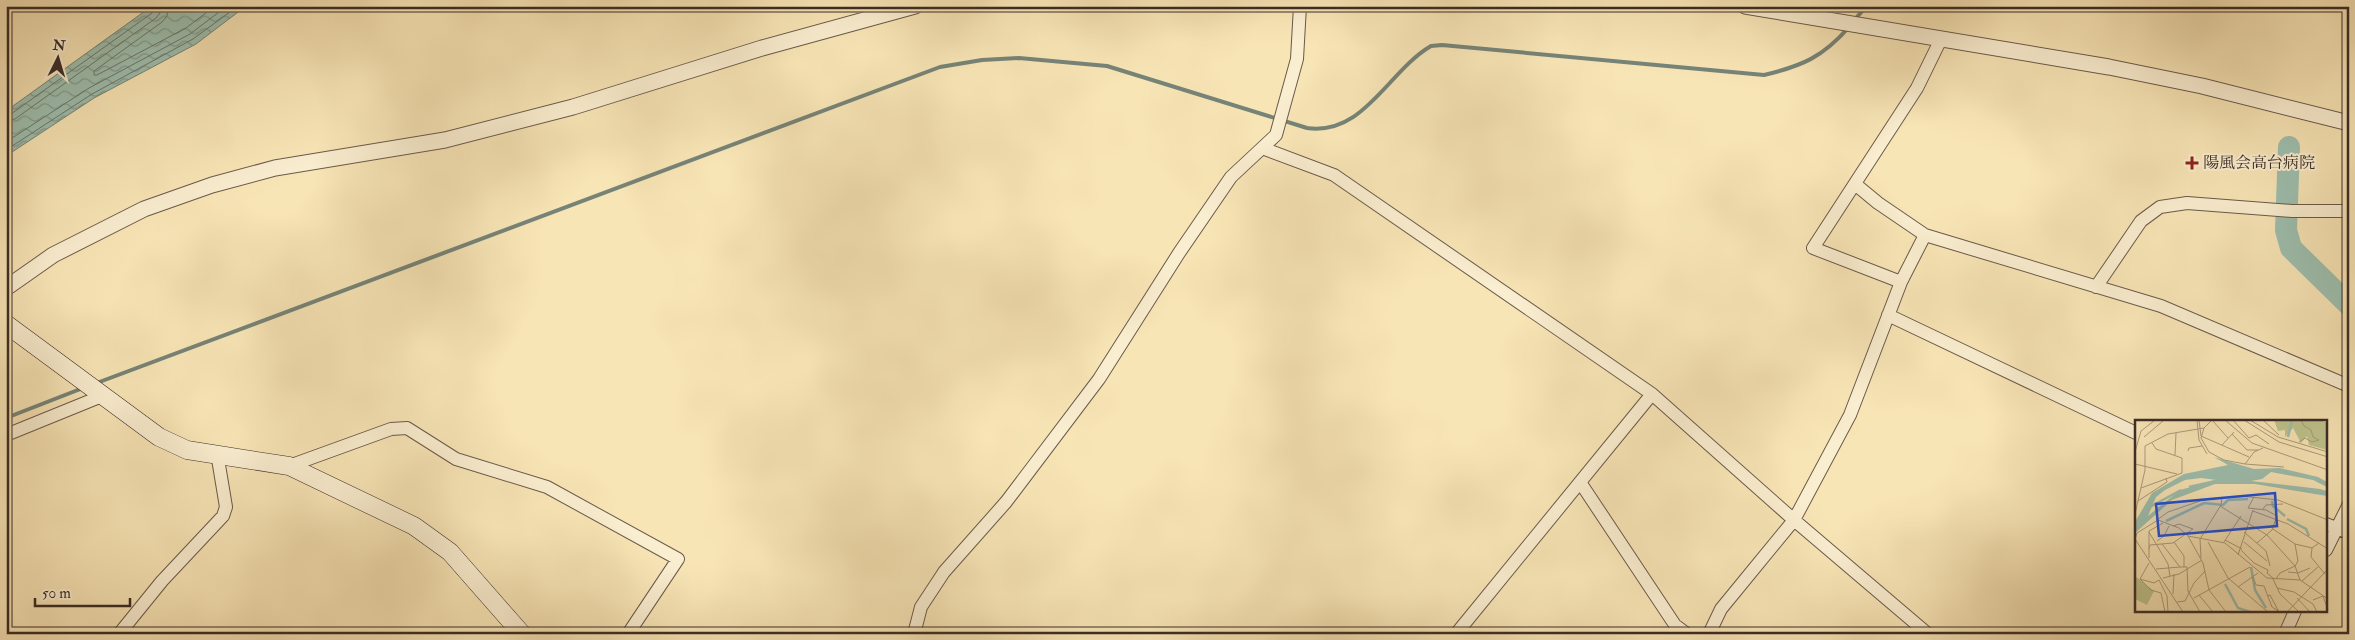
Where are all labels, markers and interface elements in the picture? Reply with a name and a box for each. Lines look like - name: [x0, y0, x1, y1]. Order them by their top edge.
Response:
- north arrow: [32, 32, 82, 82]
- text: N: [51, 36, 67, 55]
- place label: 陽風会高台病院: [2203, 153, 2315, 173]
- marker: 陽風会高台病院: [2185, 156, 2199, 170]
- inset map: [2135, 420, 2328, 612]
- scale bar: [35, 575, 130, 607]
- text: 50 m: [42, 584, 71, 603]

